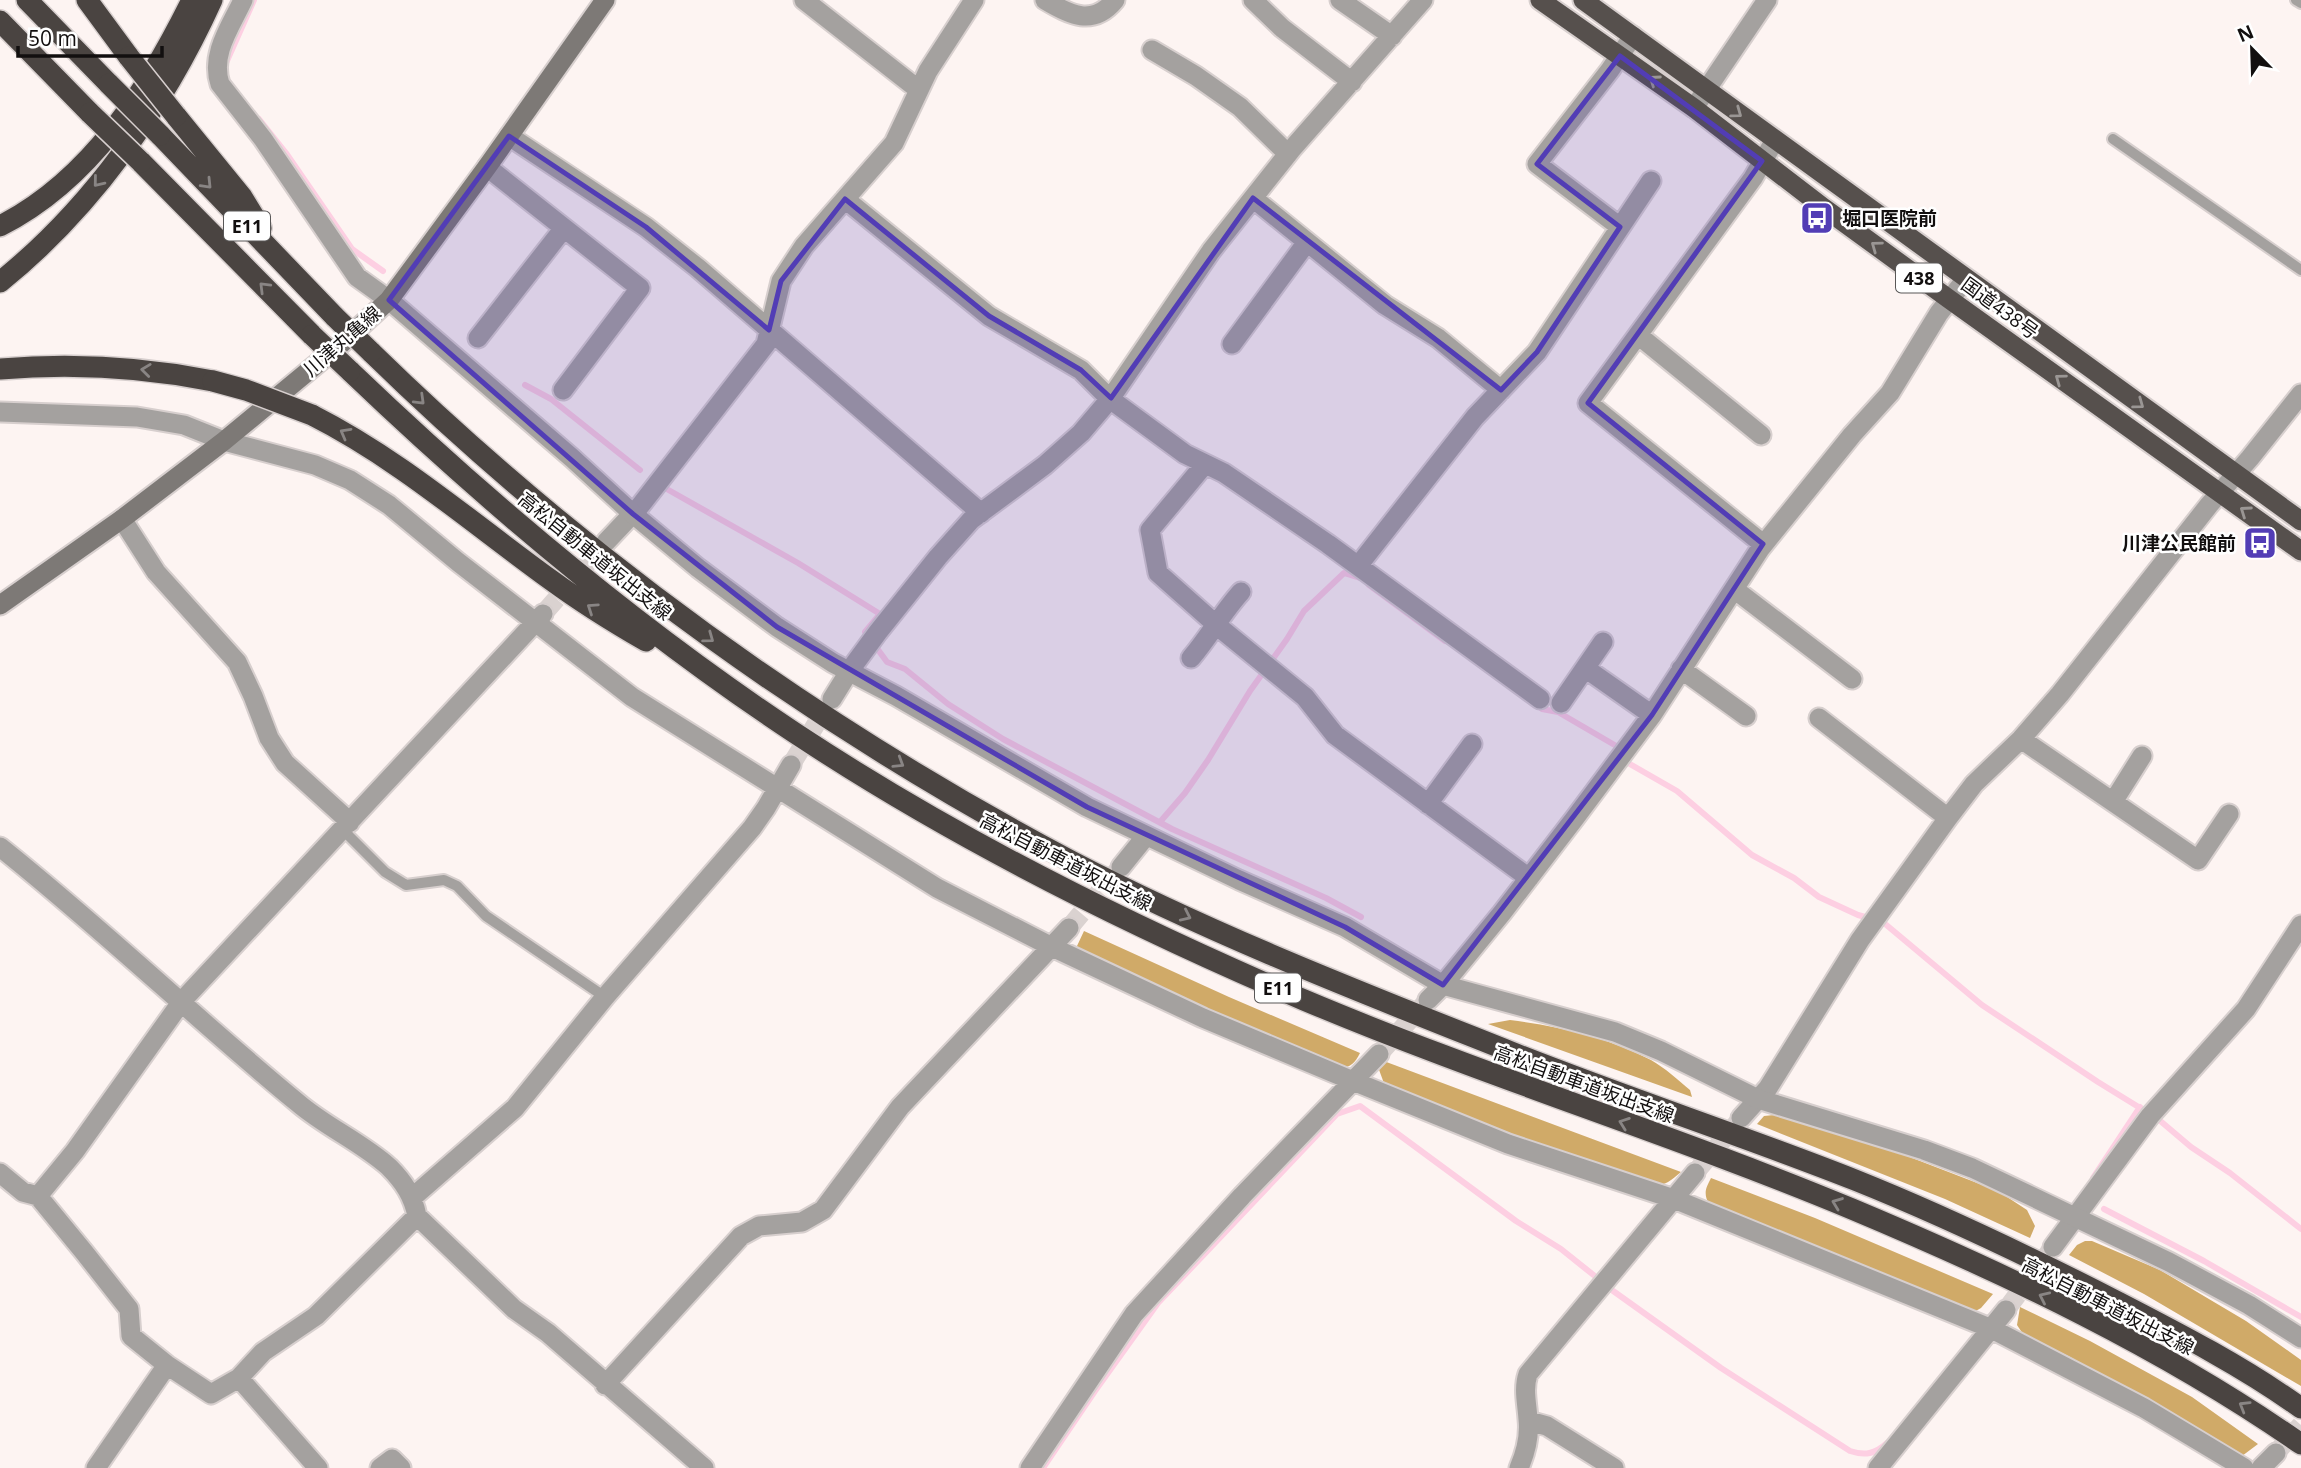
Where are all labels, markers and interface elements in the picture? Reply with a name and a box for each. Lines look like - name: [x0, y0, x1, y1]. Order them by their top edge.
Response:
- scale bar: [18, 14, 161, 58]
- north arrow: [2217, 14, 2287, 84]
- text: N: [2233, 18, 2258, 48]
- text: 50 m: [28, 24, 77, 52]
- one-way arrow: [1649, 76, 1662, 88]
- one-way arrow: [1729, 105, 1742, 117]
- one-way arrow: [94, 175, 107, 187]
- one-way arrow: [199, 176, 212, 189]
- bus stop icon: 堀口医院前: [1798, 199, 1836, 237]
- place label: 堀口医院前: [1842, 205, 1937, 231]
- road number: E11: [224, 211, 270, 240]
- one-way arrow: [1871, 242, 1884, 254]
- road number: 438: [1896, 264, 1942, 292]
- street label: 国道438号: [1956, 271, 2044, 345]
- one-way arrow: [259, 282, 272, 295]
- street label: 川津丸亀線: [298, 300, 386, 382]
- one-way arrow: [140, 363, 152, 378]
- one-way arrow: [2055, 375, 2068, 387]
- one-way arrow: [412, 391, 425, 404]
- one-way arrow: [2131, 396, 2144, 408]
- one-way arrow: [340, 427, 352, 441]
- street label: 高松自動車道坂出支線: [513, 486, 677, 626]
- one-way arrow: [2240, 507, 2253, 519]
- bus stop icon: 川津公民館前: [2241, 524, 2279, 562]
- place label: 川津公民館前: [2122, 530, 2236, 556]
- one-way arrow: [587, 604, 600, 617]
- one-way arrow: [701, 629, 714, 642]
- one-way arrow: [891, 754, 904, 767]
- street label: 高松自動車道坂出支線: [975, 807, 1157, 917]
- one-way arrow: [1179, 908, 1191, 922]
- road number: E11: [1255, 973, 1301, 1002]
- street label: 高松自動車道坂出支線: [1490, 1039, 1678, 1129]
- one-way arrow: [1619, 1117, 1631, 1131]
- one-way arrow: [1832, 1198, 1844, 1212]
- street label: 高松自動車道坂出支線: [2017, 1251, 2199, 1361]
- one-way arrow: [2039, 1292, 2052, 1306]
- one-way arrow: [2239, 1402, 2252, 1415]

